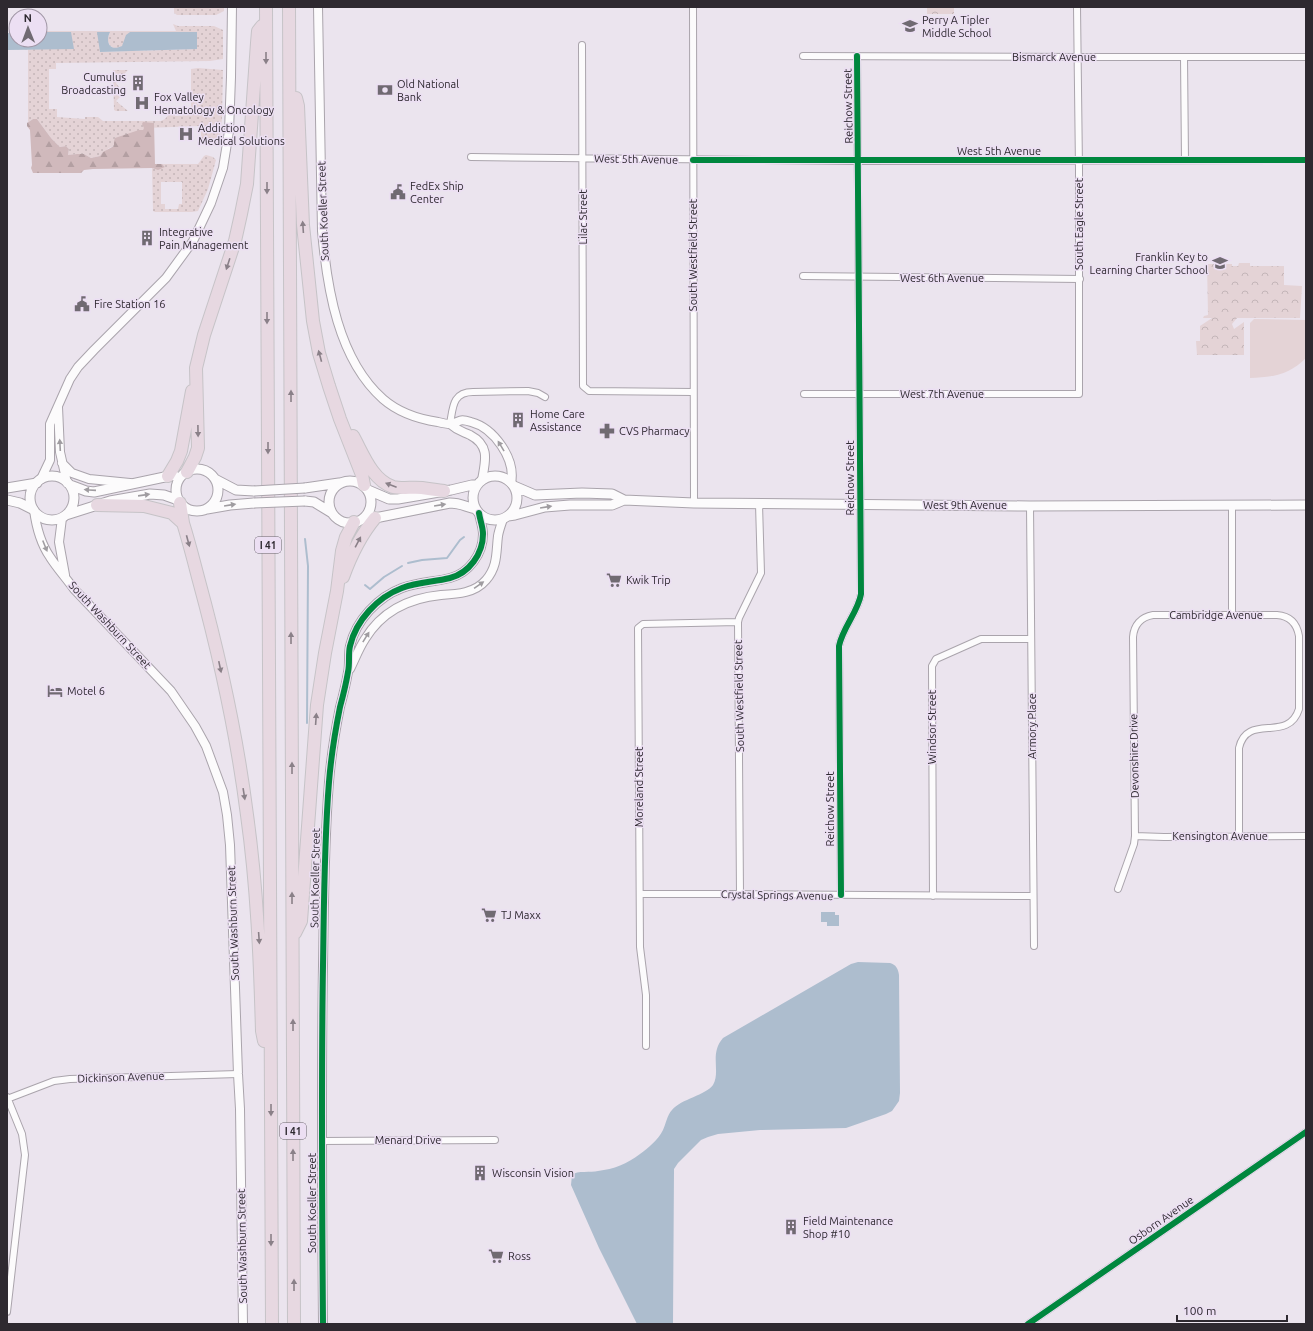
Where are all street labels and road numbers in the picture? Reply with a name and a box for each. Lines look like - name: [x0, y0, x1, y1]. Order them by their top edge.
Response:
- street label: Bismarck Avenue: [1012, 51, 1096, 63]
- street label: Reichow Street: [841, 68, 855, 144]
- street label: West 5th Avenue: [957, 145, 1041, 157]
- street label: West 5th Avenue: [594, 152, 678, 166]
- street label: South Koeller Street: [315, 160, 331, 261]
- street label: South Eagle Street: [1073, 177, 1085, 270]
- street label: Lilac Street: [577, 189, 589, 245]
- street label: South Westfield Street: [687, 198, 699, 311]
- street label: West 6th Avenue: [900, 272, 984, 284]
- street label: West 7th Avenue: [900, 388, 984, 400]
- street label: Reichow Street: [844, 440, 856, 516]
- street label: West 9th Avenue: [923, 499, 1007, 511]
- road number: I 41: [255, 537, 281, 553]
- street label: South Washburn Street: [67, 579, 154, 672]
- street label: Cambridge Avenue: [1169, 609, 1263, 621]
- street label: South Westfield Street: [732, 639, 746, 752]
- street label: Windsor Street: [926, 689, 938, 764]
- street label: Armory Place: [1026, 693, 1038, 759]
- street label: Devonshire Drive: [1127, 714, 1141, 798]
- street label: Moreland Street: [633, 746, 645, 827]
- street label: Reichow Street: [824, 771, 836, 847]
- street label: South Koeller Street: [308, 827, 322, 928]
- street label: Kensington Avenue: [1172, 830, 1268, 842]
- street label: South Washburn Street: [225, 865, 241, 981]
- street label: Crystal Springs Avenue: [721, 888, 833, 902]
- street label: Dickinson Avenue: [77, 1069, 165, 1085]
- road number: I 41: [280, 1123, 306, 1139]
- street label: Menard Drive: [375, 1134, 441, 1146]
- street label: South Koeller Street: [306, 1152, 318, 1253]
- street label: South Washburn Street: [235, 1188, 249, 1303]
- street label: Osborn Avenue: [1126, 1193, 1196, 1247]

